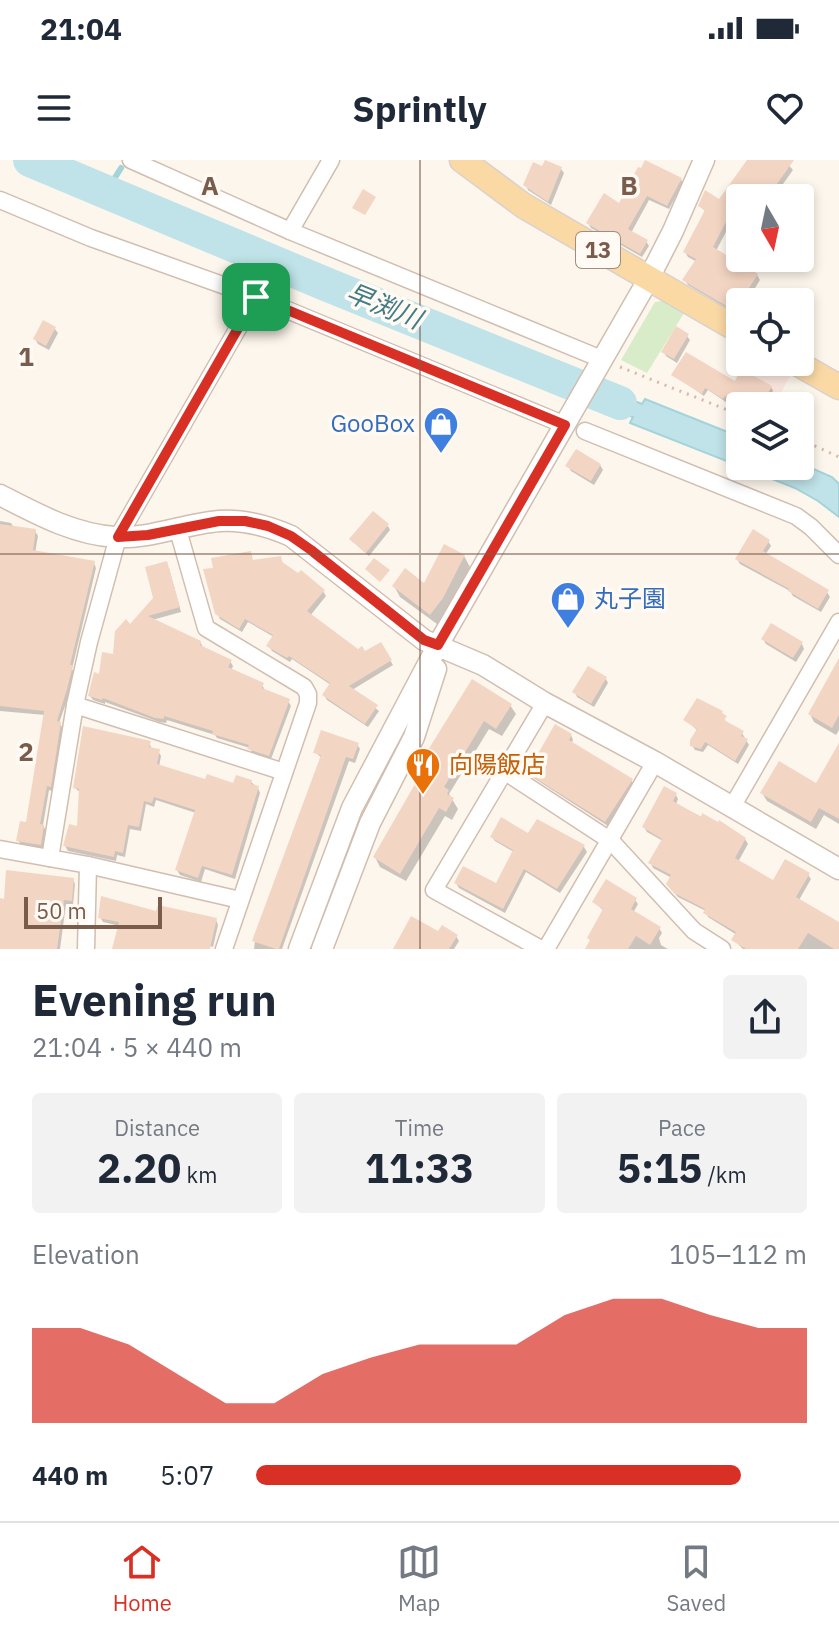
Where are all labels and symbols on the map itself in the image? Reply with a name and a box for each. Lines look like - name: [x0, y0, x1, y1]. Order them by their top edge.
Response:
- text: A: [201, 168, 219, 202]
- text: B: [620, 168, 638, 202]
- north arrow: [726, 184, 814, 272]
- road number: 13: [576, 232, 620, 268]
- pin: [222, 263, 290, 331]
- water label: 早渕川: [342, 275, 430, 337]
- text: 1: [18, 339, 34, 373]
- shop icon: GooBox: [422, 405, 460, 455]
- place label: GooBox: [330, 407, 415, 439]
- shop icon: 丸子園: [549, 580, 587, 630]
- place label: 丸子園: [594, 582, 666, 614]
- text: 2: [18, 734, 34, 768]
- restaurant icon: 向陽飯店: [404, 746, 442, 796]
- place label: 向陽飯店: [449, 748, 545, 780]
- scale bar: [24, 893, 162, 929]

